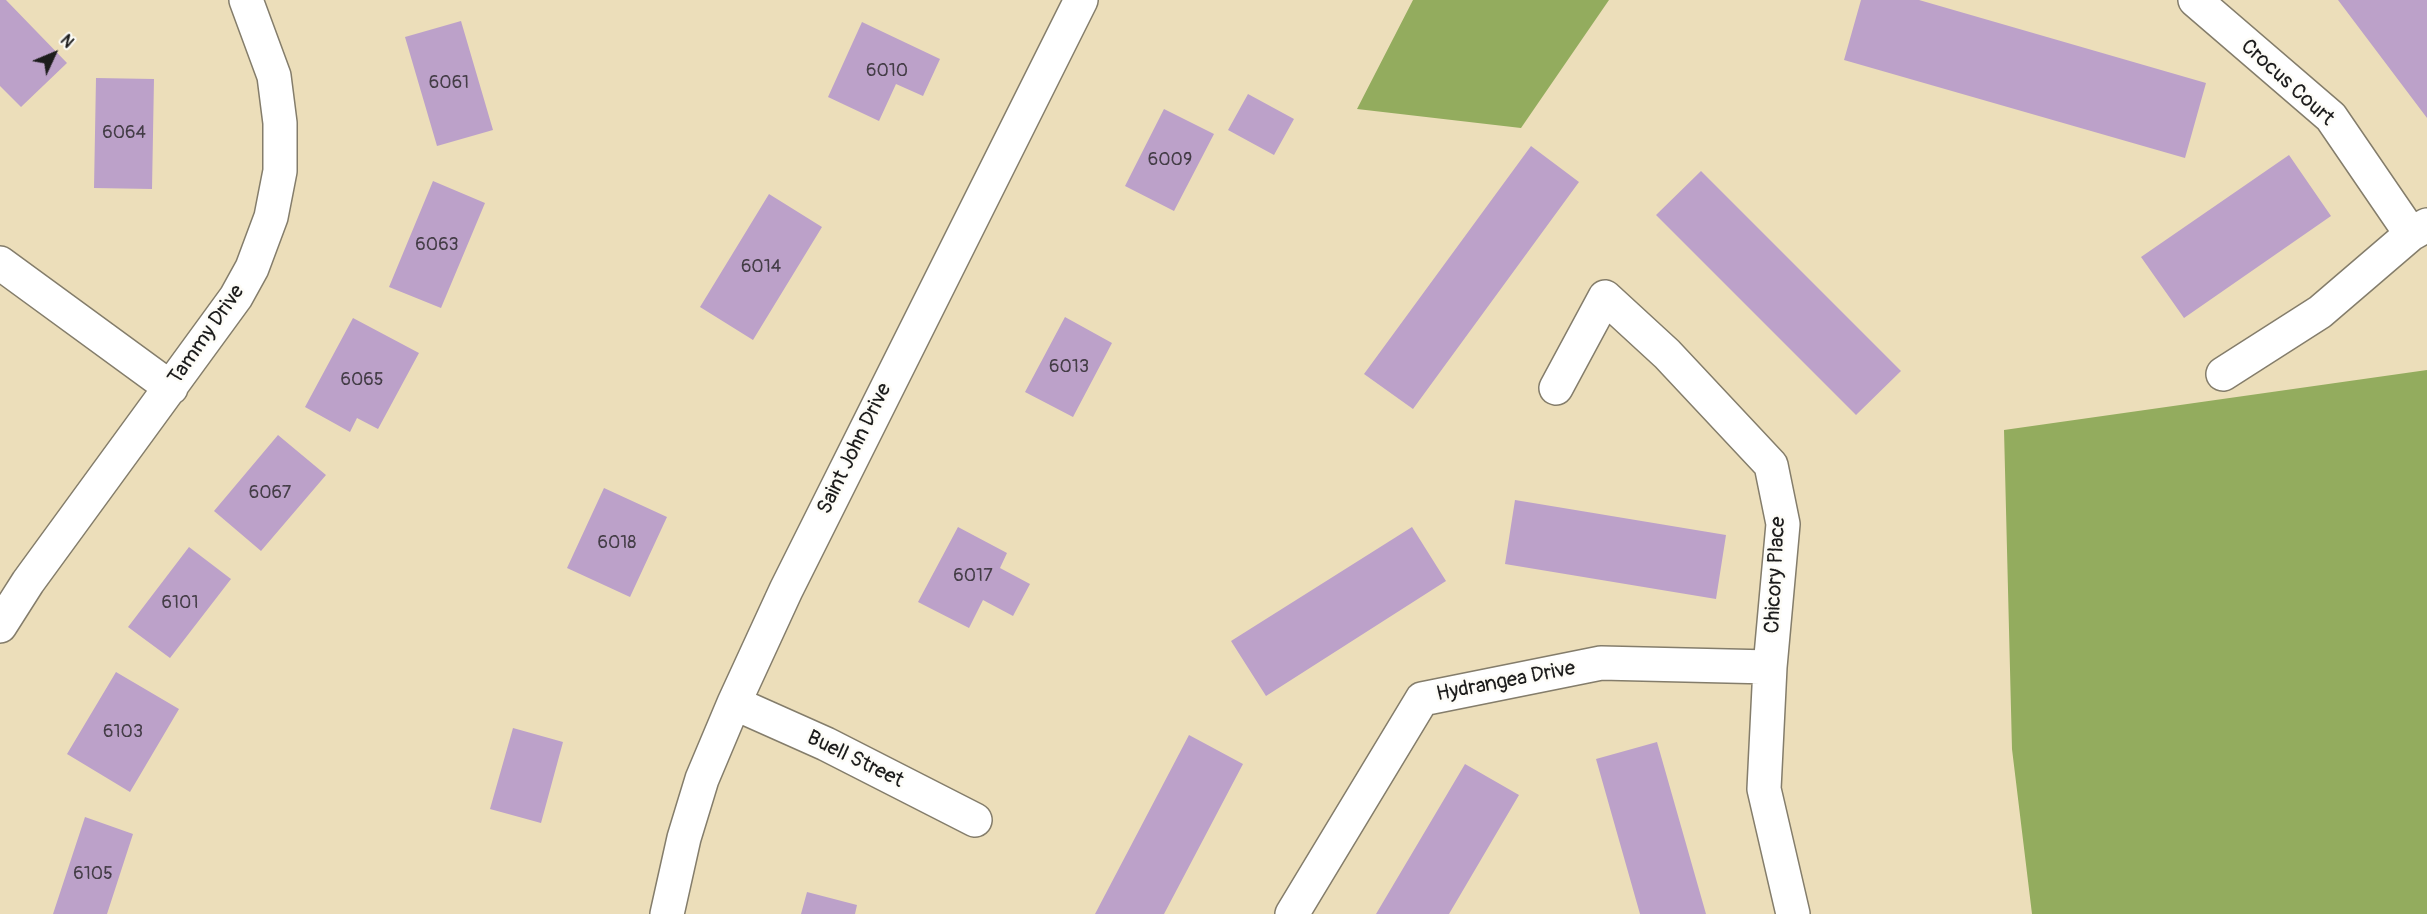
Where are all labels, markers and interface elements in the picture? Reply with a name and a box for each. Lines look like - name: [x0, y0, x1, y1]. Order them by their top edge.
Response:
- north arrow: [24, 24, 84, 84]
- text: N: [56, 31, 78, 52]
- street label: Crocus Court: [2235, 34, 2339, 132]
- house number: 6010: [866, 60, 908, 82]
- house number: 6061: [429, 72, 469, 94]
- house number: 6064: [102, 122, 146, 144]
- house number: 6009: [1148, 149, 1192, 171]
- house number: 6063: [415, 234, 459, 256]
- house number: 6014: [741, 256, 781, 278]
- street label: Tammy Drive: [163, 280, 251, 390]
- house number: 6013: [1049, 356, 1089, 378]
- house number: 6065: [340, 369, 384, 391]
- street label: Saint John Drive: [812, 379, 898, 519]
- house number: 6067: [249, 482, 291, 504]
- street label: Chicory Place: [1760, 516, 1792, 634]
- house number: 6018: [598, 532, 636, 554]
- house number: 6017: [953, 565, 993, 587]
- house number: 6101: [162, 592, 198, 614]
- street label: Hydrangea Drive: [1434, 656, 1578, 708]
- house number: 6103: [103, 721, 143, 743]
- street label: Buell Street: [803, 726, 907, 794]
- house number: 6105: [73, 863, 113, 885]

